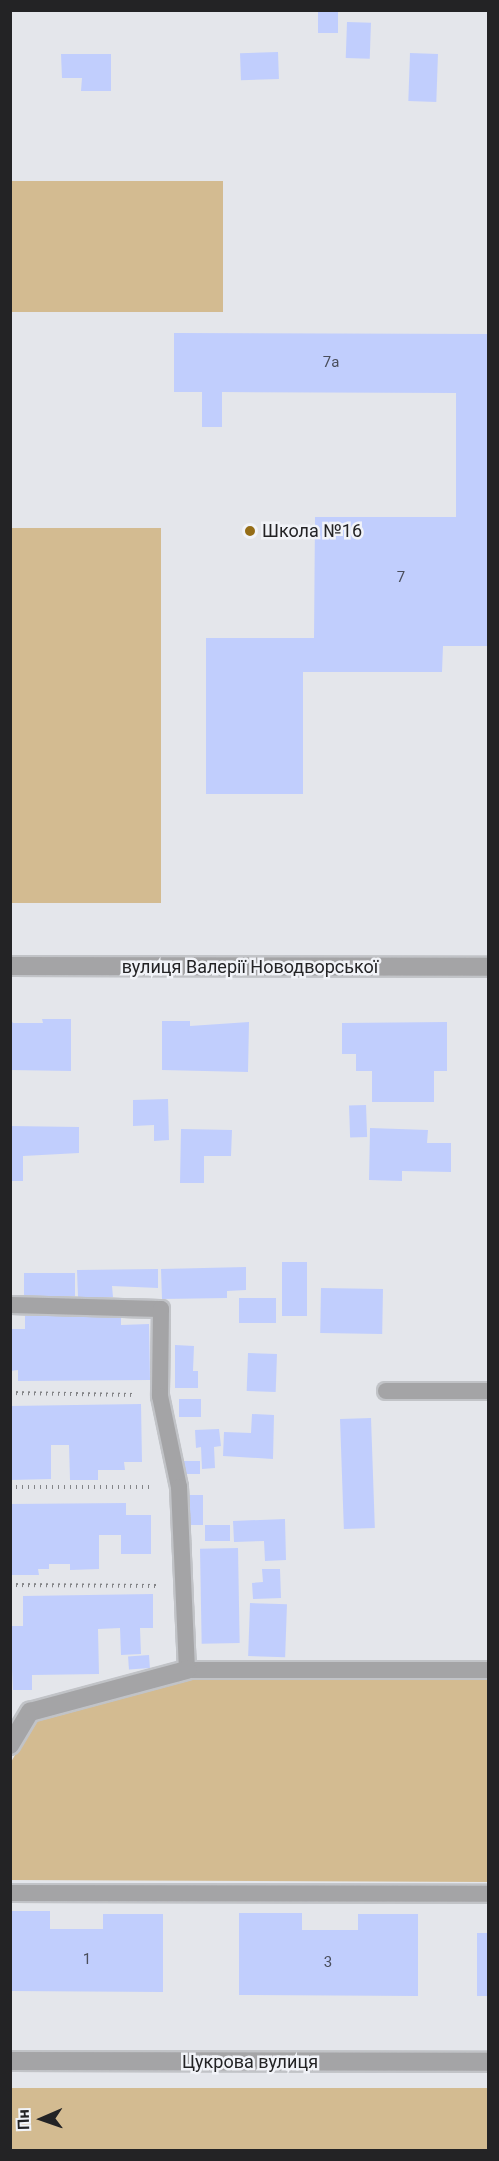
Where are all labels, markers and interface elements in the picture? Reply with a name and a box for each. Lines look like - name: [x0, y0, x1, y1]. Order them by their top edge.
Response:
- house number: 7а: [323, 354, 339, 372]
- place label: Школа №16: [262, 520, 362, 542]
- marker: Школа №16: [243, 524, 257, 538]
- house number: 7: [397, 569, 405, 587]
- street label: вулиця Валерії Новодворської: [122, 956, 378, 978]
- house number: 1: [83, 1951, 91, 1969]
- house number: 3: [324, 1954, 332, 1972]
- street label: Цукрова вулиця: [182, 2051, 318, 2073]
- north arrow: [12, 2089, 72, 2149]
- text: Пн: [14, 2109, 33, 2130]

